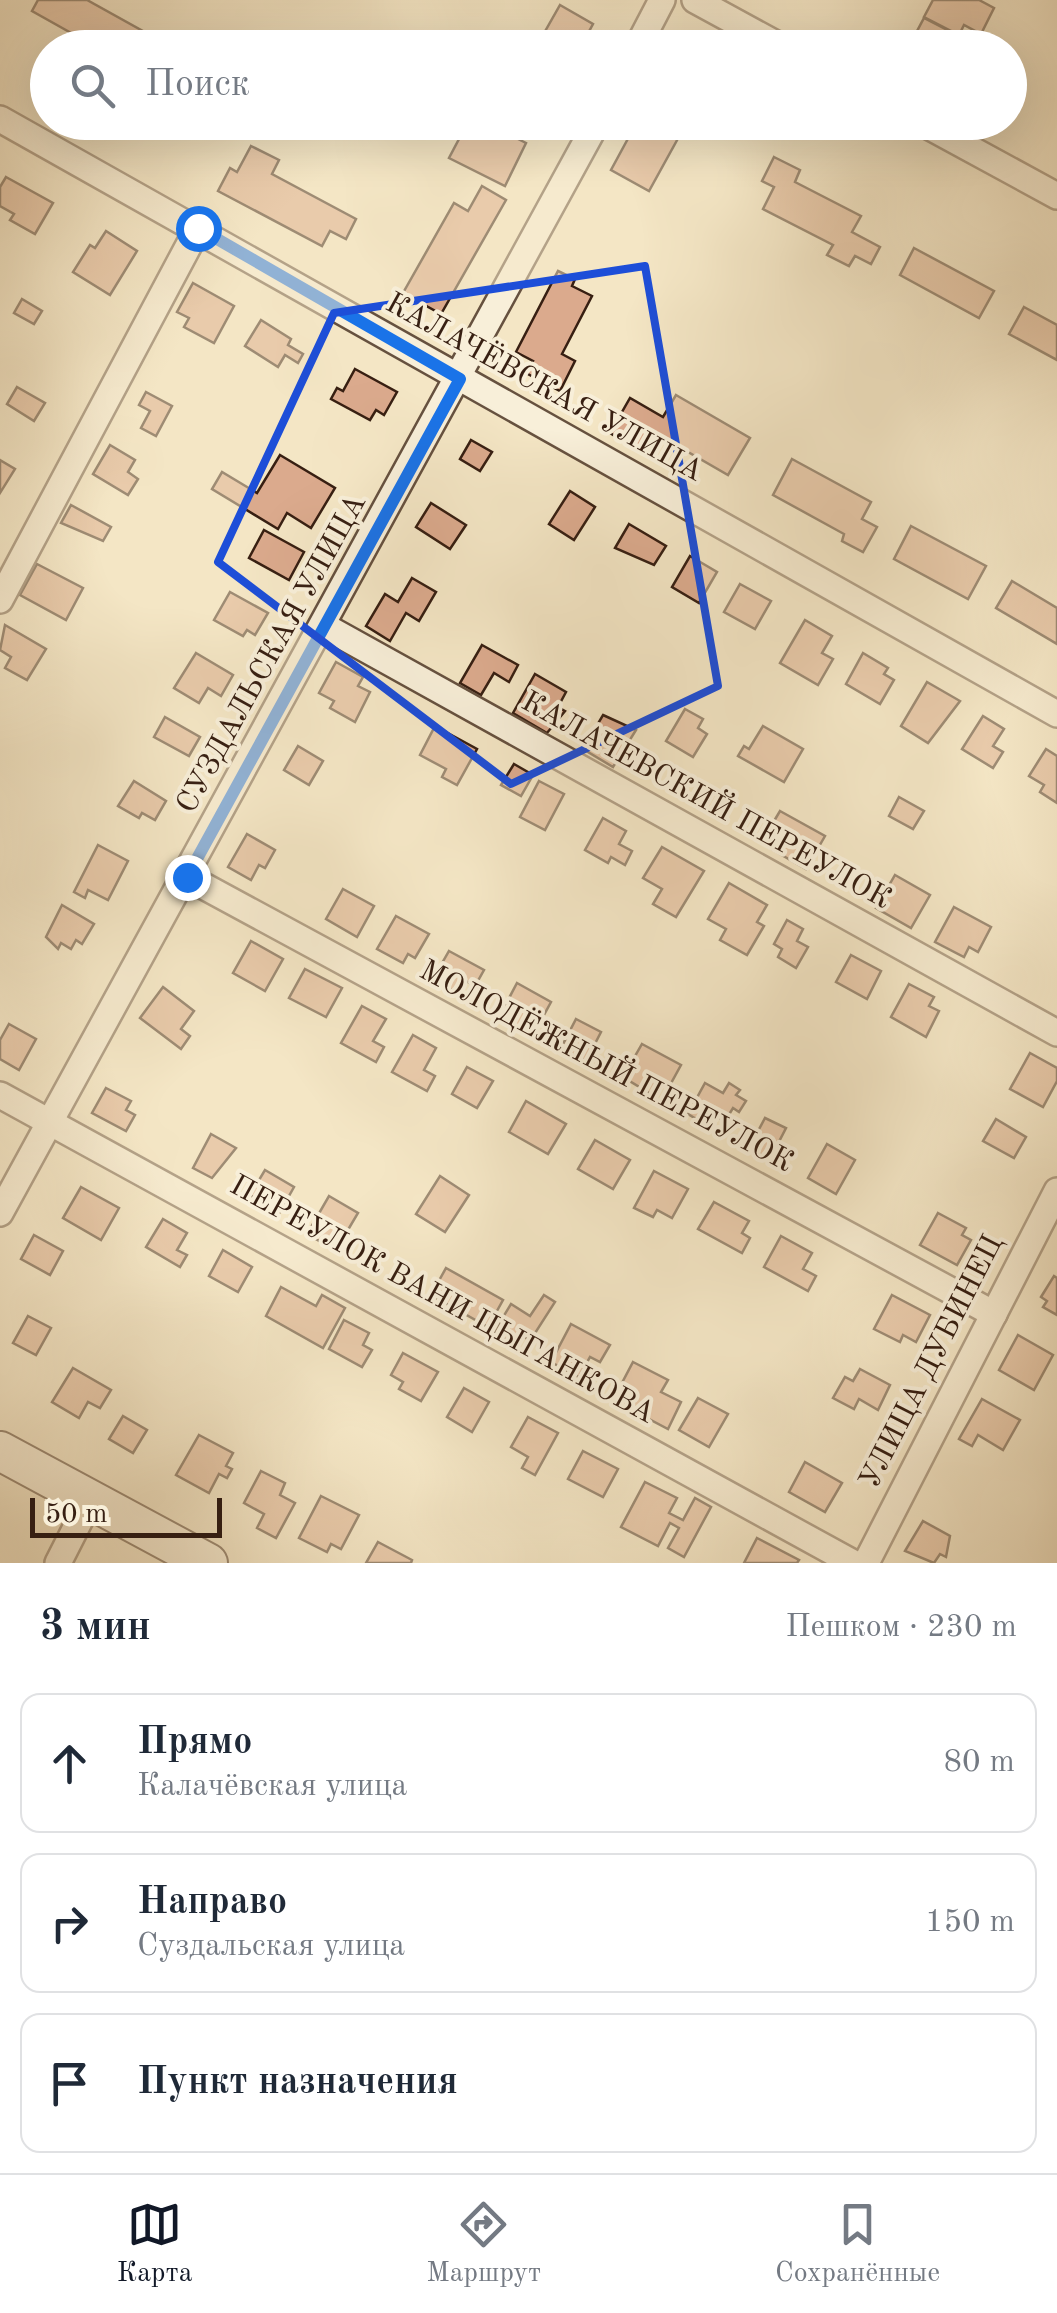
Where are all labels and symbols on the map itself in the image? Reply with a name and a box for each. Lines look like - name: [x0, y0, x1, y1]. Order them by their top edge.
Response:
- route start: [176, 206, 222, 252]
- street label: КАЛАЧЁВСКАЯ УЛИЦА: [380, 285, 710, 488]
- street label: СУЗДАЛЬСКАЯ УЛИЦА: [172, 490, 372, 818]
- street label: КАЛАЧЕВСКИЙ ПЕРЕУЛОК: [516, 681, 899, 915]
- route end: [165, 855, 211, 901]
- street label: МОЛОДЁЖНЫЙ ПЕРЕУЛОК: [414, 950, 801, 1178]
- street label: ПЕРЕУЛОК ВАНИ ЦЫГАНКОВА: [224, 1170, 660, 1430]
- street label: УЛИЦА ДУБИНЕЦ: [855, 1230, 1009, 1494]
- scale bar: [30, 1493, 222, 1538]

